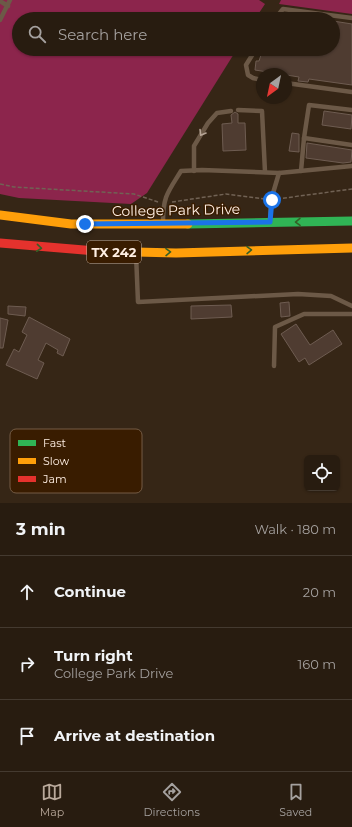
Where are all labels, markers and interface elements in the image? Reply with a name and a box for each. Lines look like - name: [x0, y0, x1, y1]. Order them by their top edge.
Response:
- search box: [12, 12, 340, 56]
- icon: search: [26, 23, 48, 45]
- text: Search here: [58, 25, 147, 44]
- north arrow: [256, 68, 292, 104]
- one-way arrow: [200, 129, 207, 136]
- route start: [263, 191, 281, 209]
- street label: College Park Drive: [112, 200, 240, 220]
- route end: [76, 215, 94, 233]
- one-way arrow: [295, 218, 301, 226]
- road number: TX 242: [87, 241, 141, 263]
- one-way arrow: [36, 243, 42, 252]
- one-way arrow: [246, 246, 252, 254]
- one-way arrow: [165, 247, 171, 256]
- legend: [10, 429, 142, 493]
- text: Fast: [43, 436, 67, 450]
- text: Slow: [43, 454, 69, 468]
- map controls: [304, 455, 340, 491]
- button: locate: [304, 455, 340, 491]
- text: Jam: [42, 472, 67, 486]
- text: 3 min: [16, 519, 66, 539]
- text: Walk · 180 m: [254, 521, 336, 537]
- icon: ahead: [16, 581, 38, 603]
- text: Continue: [54, 582, 126, 601]
- text: 20 m: [303, 584, 336, 600]
- text: Turn right: [54, 646, 133, 665]
- icon: right: [16, 653, 38, 675]
- text: 160 m: [298, 656, 336, 672]
- text: College Park Drive: [54, 665, 173, 681]
- icon: arrive: [16, 725, 38, 747]
- text: Arrive at destination: [54, 726, 215, 745]
- tab: Map: [40, 781, 64, 819]
- tab: Directions: [144, 781, 200, 819]
- tab: Saved: [279, 781, 312, 819]

